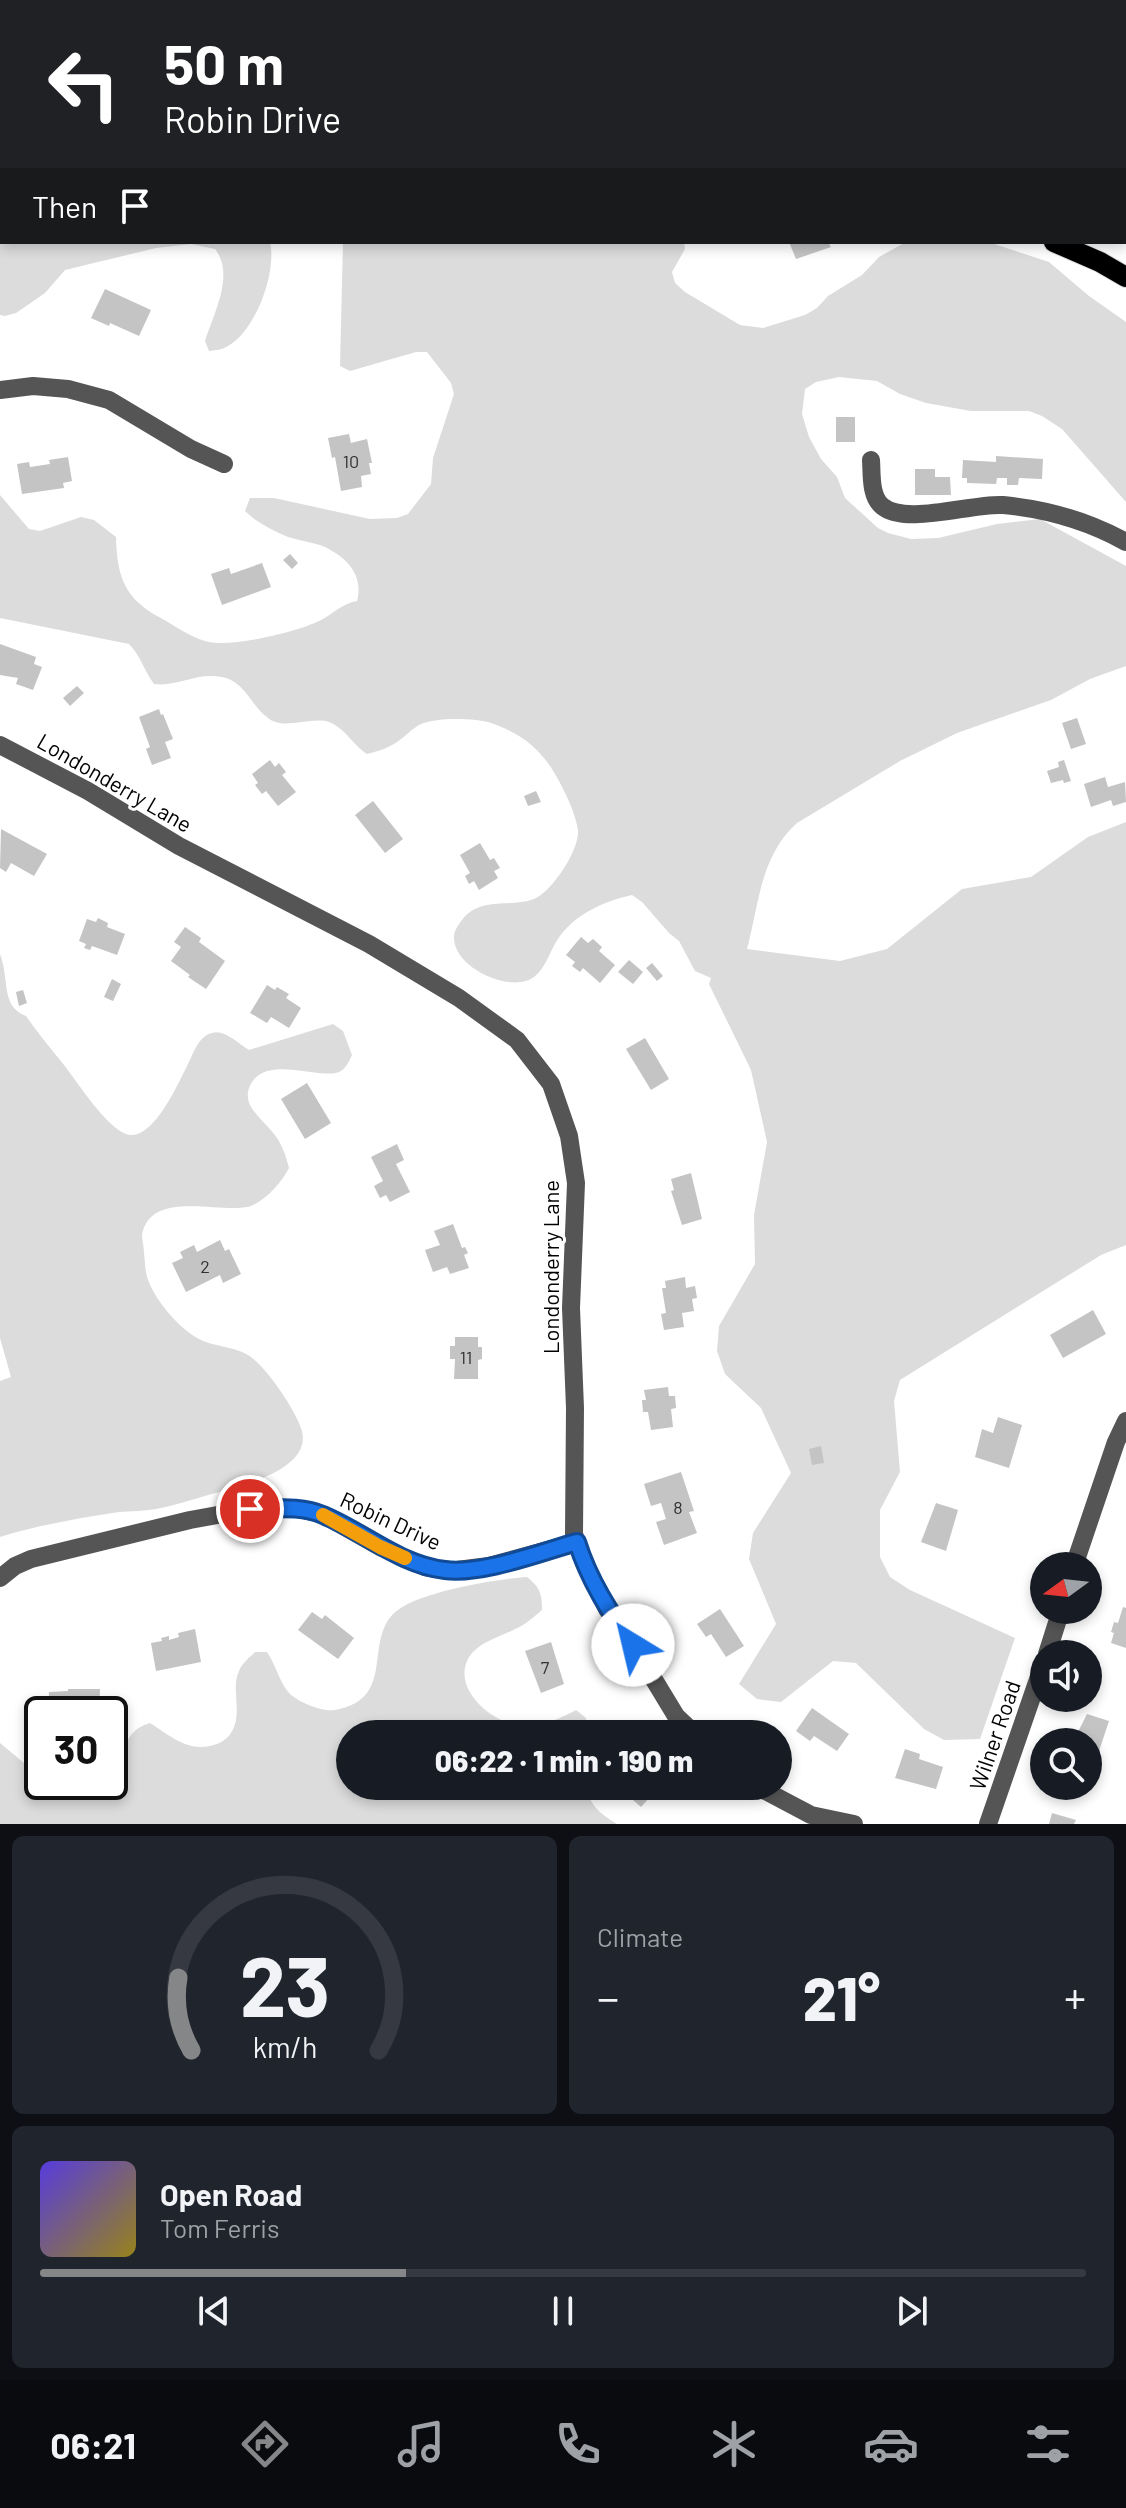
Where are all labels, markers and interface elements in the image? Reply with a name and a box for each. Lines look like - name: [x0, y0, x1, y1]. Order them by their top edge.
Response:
- text: 50 m: [164, 29, 284, 96]
- icon: left: [32, 32, 136, 136]
- text: Robin Drive: [164, 97, 341, 140]
- icon: arrive: [113, 184, 157, 228]
- text: Then: [32, 188, 97, 224]
- house number: 10: [343, 450, 359, 472]
- street label: Londonderry Lane: [33, 727, 197, 837]
- street label: Londonderry Lane: [537, 1180, 563, 1354]
- house number: 2: [200, 1255, 210, 1277]
- house number: 11: [460, 1346, 472, 1368]
- pin: [216, 1475, 284, 1543]
- street label: Robin Drive: [336, 1485, 446, 1555]
- icon: arrive: [228, 1487, 272, 1531]
- house number: 8: [673, 1496, 683, 1518]
- north arrow: [1030, 1552, 1102, 1624]
- map controls: [1030, 1552, 1102, 1800]
- position arrow: [591, 1603, 675, 1687]
- button: sound: [1030, 1640, 1102, 1712]
- house number: 7: [541, 1656, 550, 1678]
- street label: Wilner Road: [963, 1677, 1025, 1793]
- speed limit sign: 30: [24, 1696, 128, 1800]
- button: search: [1030, 1728, 1102, 1800]
- text: 06:22 · 1 min · 190 m: [435, 1742, 693, 1778]
- text: Climate: [597, 1921, 683, 1952]
- text: 23: [239, 1934, 330, 2034]
- text: 21°: [803, 1961, 880, 2033]
- text: −: [597, 1970, 619, 2023]
- text: +: [1064, 1970, 1086, 2023]
- text: km/h: [252, 2029, 317, 2064]
- text: Open Road: [160, 2176, 302, 2212]
- text: Tom Ferris: [160, 2212, 280, 2243]
- icon: previous: [192, 2289, 236, 2333]
- icon: pause: [541, 2289, 585, 2333]
- icon: next: [890, 2289, 934, 2333]
- icon: directions: [237, 2416, 293, 2472]
- icon: music: [393, 2416, 449, 2472]
- icon: phone: [550, 2416, 606, 2472]
- icon: climate: [706, 2416, 762, 2472]
- icon: car: [863, 2416, 919, 2472]
- icon: filters: [1020, 2416, 1076, 2472]
- text: 06:21: [50, 2423, 136, 2466]

